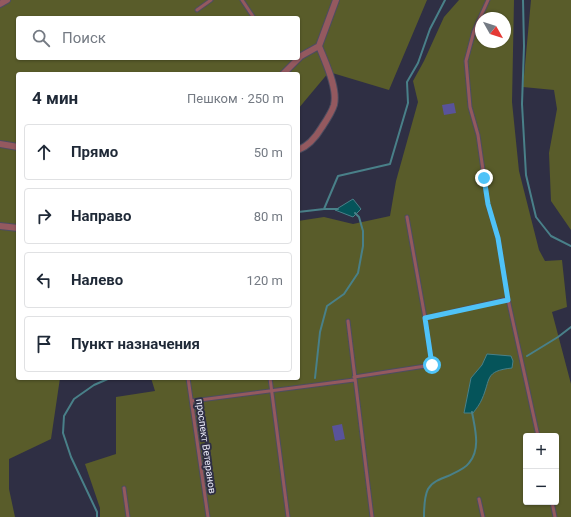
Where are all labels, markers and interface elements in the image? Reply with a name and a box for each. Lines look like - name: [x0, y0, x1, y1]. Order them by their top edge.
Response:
- north arrow: [475, 12, 511, 48]
- search box: [16, 16, 300, 60]
- icon: search: [30, 27, 52, 49]
- text: Поиск: [62, 29, 106, 47]
- text: 4 мин: [32, 88, 78, 108]
- text: Пешком · 250 m: [187, 91, 284, 106]
- icon: ahead: [33, 141, 55, 163]
- text: Прямо: [71, 143, 118, 161]
- text: 50 m: [254, 145, 283, 160]
- route end: [475, 169, 493, 187]
- icon: right: [33, 205, 55, 227]
- text: Направо: [71, 207, 132, 225]
- text: 80 m: [254, 209, 283, 224]
- icon: left: [33, 269, 55, 291]
- text: Налево: [71, 271, 123, 289]
- text: 120 m: [246, 273, 283, 288]
- icon: arrive: [33, 333, 55, 355]
- text: Пункт назначения: [71, 335, 200, 353]
- route start: [423, 356, 441, 374]
- street label: проспект Ветеранов: [194, 398, 218, 494]
- map controls: [523, 433, 559, 505]
- button: +: [523, 433, 559, 469]
- button: −: [523, 469, 559, 505]

